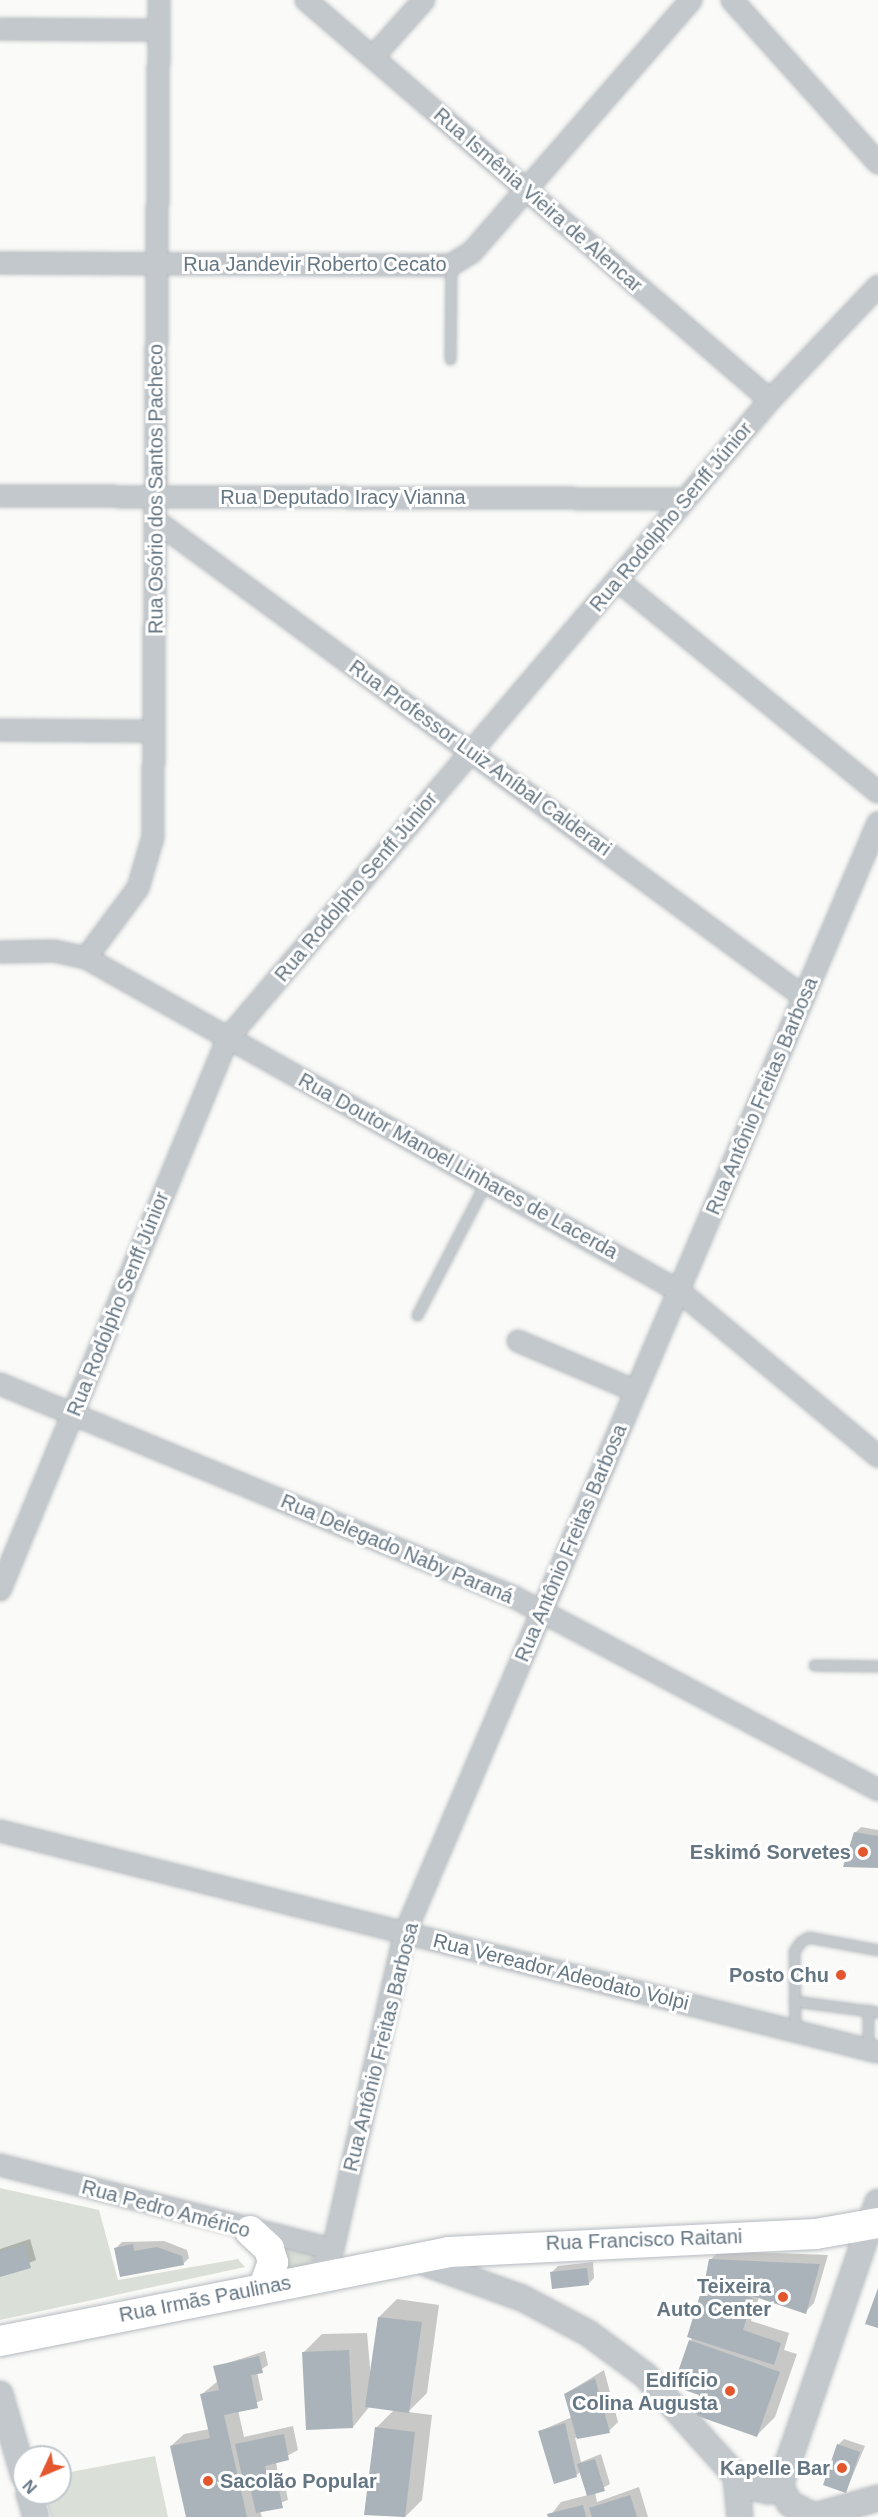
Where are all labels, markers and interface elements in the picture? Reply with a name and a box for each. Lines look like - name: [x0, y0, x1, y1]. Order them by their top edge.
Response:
- street label: Rua Ismênia Vieira de Alencar: [428, 102, 648, 298]
- street label: Rua Jandevir Roberto Cecato: [183, 252, 447, 276]
- street label: Rua Osório dos Santos Pacheco: [144, 344, 168, 634]
- street label: Rua Rodolpho Senff Júnior: [585, 417, 757, 617]
- street label: Rua Deputado Iracy Vianna: [220, 485, 466, 509]
- street label: Rua Professor Luiz Aníbal Calderari: [344, 655, 616, 861]
- street label: Rua Rodolpho Senff Júnior: [270, 787, 442, 987]
- street label: Rua Antônio Freitas Barbosa: [701, 973, 823, 1219]
- street label: Rua Doutor Manoel Linhares de Lacerda: [294, 1068, 622, 1264]
- street label: Rua Rodolpho Senff Júnior: [62, 1188, 174, 1420]
- street label: Rua Antônio Freitas Barbosa: [510, 1420, 632, 1666]
- street label: Rua Delegado Naby Paraná: [277, 1489, 517, 1609]
- place label: Eskimó Sorvetes: [690, 1840, 851, 1864]
- marker: Eskimó Sorvetes: [856, 1845, 870, 1859]
- street label: Rua Antônio Freitas Barbosa: [338, 1920, 424, 2174]
- street label: Rua Vereador Adeodato Volpi: [430, 1928, 692, 2016]
- place label: Posto Chu: [729, 1963, 829, 1987]
- marker: Posto Chu: [834, 1968, 848, 1982]
- street label: Rua Pedro Américo: [79, 2175, 253, 2243]
- street label: Rua Francisco Raitani: [545, 2225, 743, 2255]
- street label: Rua Irmãs Paulinas: [117, 2271, 293, 2327]
- place label: Teixeira Auto Center: [657, 2274, 771, 2321]
- marker: Teixeira Auto Center: [776, 2290, 790, 2304]
- place label: Edifício Colina Augusta: [571, 2368, 718, 2415]
- marker: Edifício Colina Augusta: [723, 2384, 737, 2398]
- north arrow: [12, 2445, 72, 2505]
- place label: Kapelle Bar: [720, 2456, 830, 2480]
- marker: Kapelle Bar: [835, 2461, 849, 2475]
- place label: Sacolão Popular: [220, 2469, 377, 2493]
- marker: Sacolão Popular: [201, 2474, 215, 2488]
- text: N: [20, 2476, 40, 2497]

